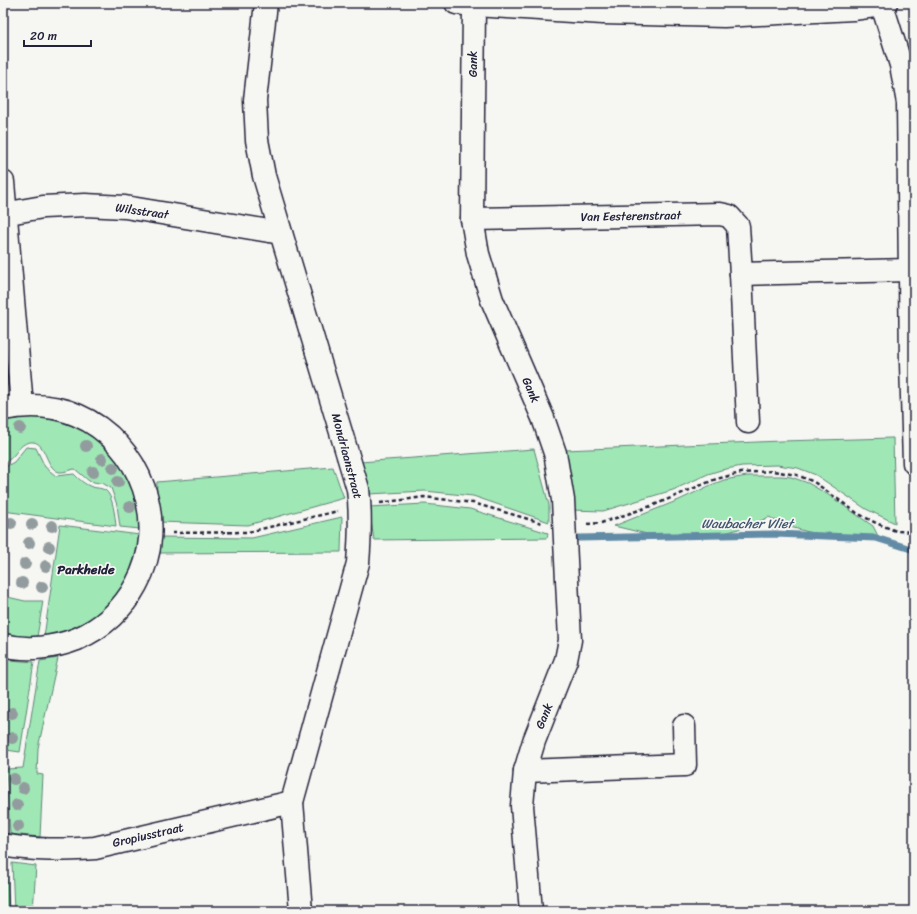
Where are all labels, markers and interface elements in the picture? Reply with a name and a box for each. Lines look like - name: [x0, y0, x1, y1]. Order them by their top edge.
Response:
- scale bar: [24, 22, 91, 48]
- text: 20 m: [30, 25, 57, 47]
- street label: Gank: [462, 50, 484, 77]
- street label: Wilsstraat: [114, 196, 171, 226]
- street label: Van Eesterenstraat: [581, 204, 683, 228]
- street label: Gank: [516, 373, 547, 407]
- street label: Mondriaanstraat: [325, 411, 369, 501]
- water label: Waubacher Vliet: [701, 512, 796, 535]
- district label: Parkheide: [57, 558, 115, 581]
- street label: Gank: [529, 699, 559, 732]
- street label: Gropiusstraat: [110, 816, 186, 854]

